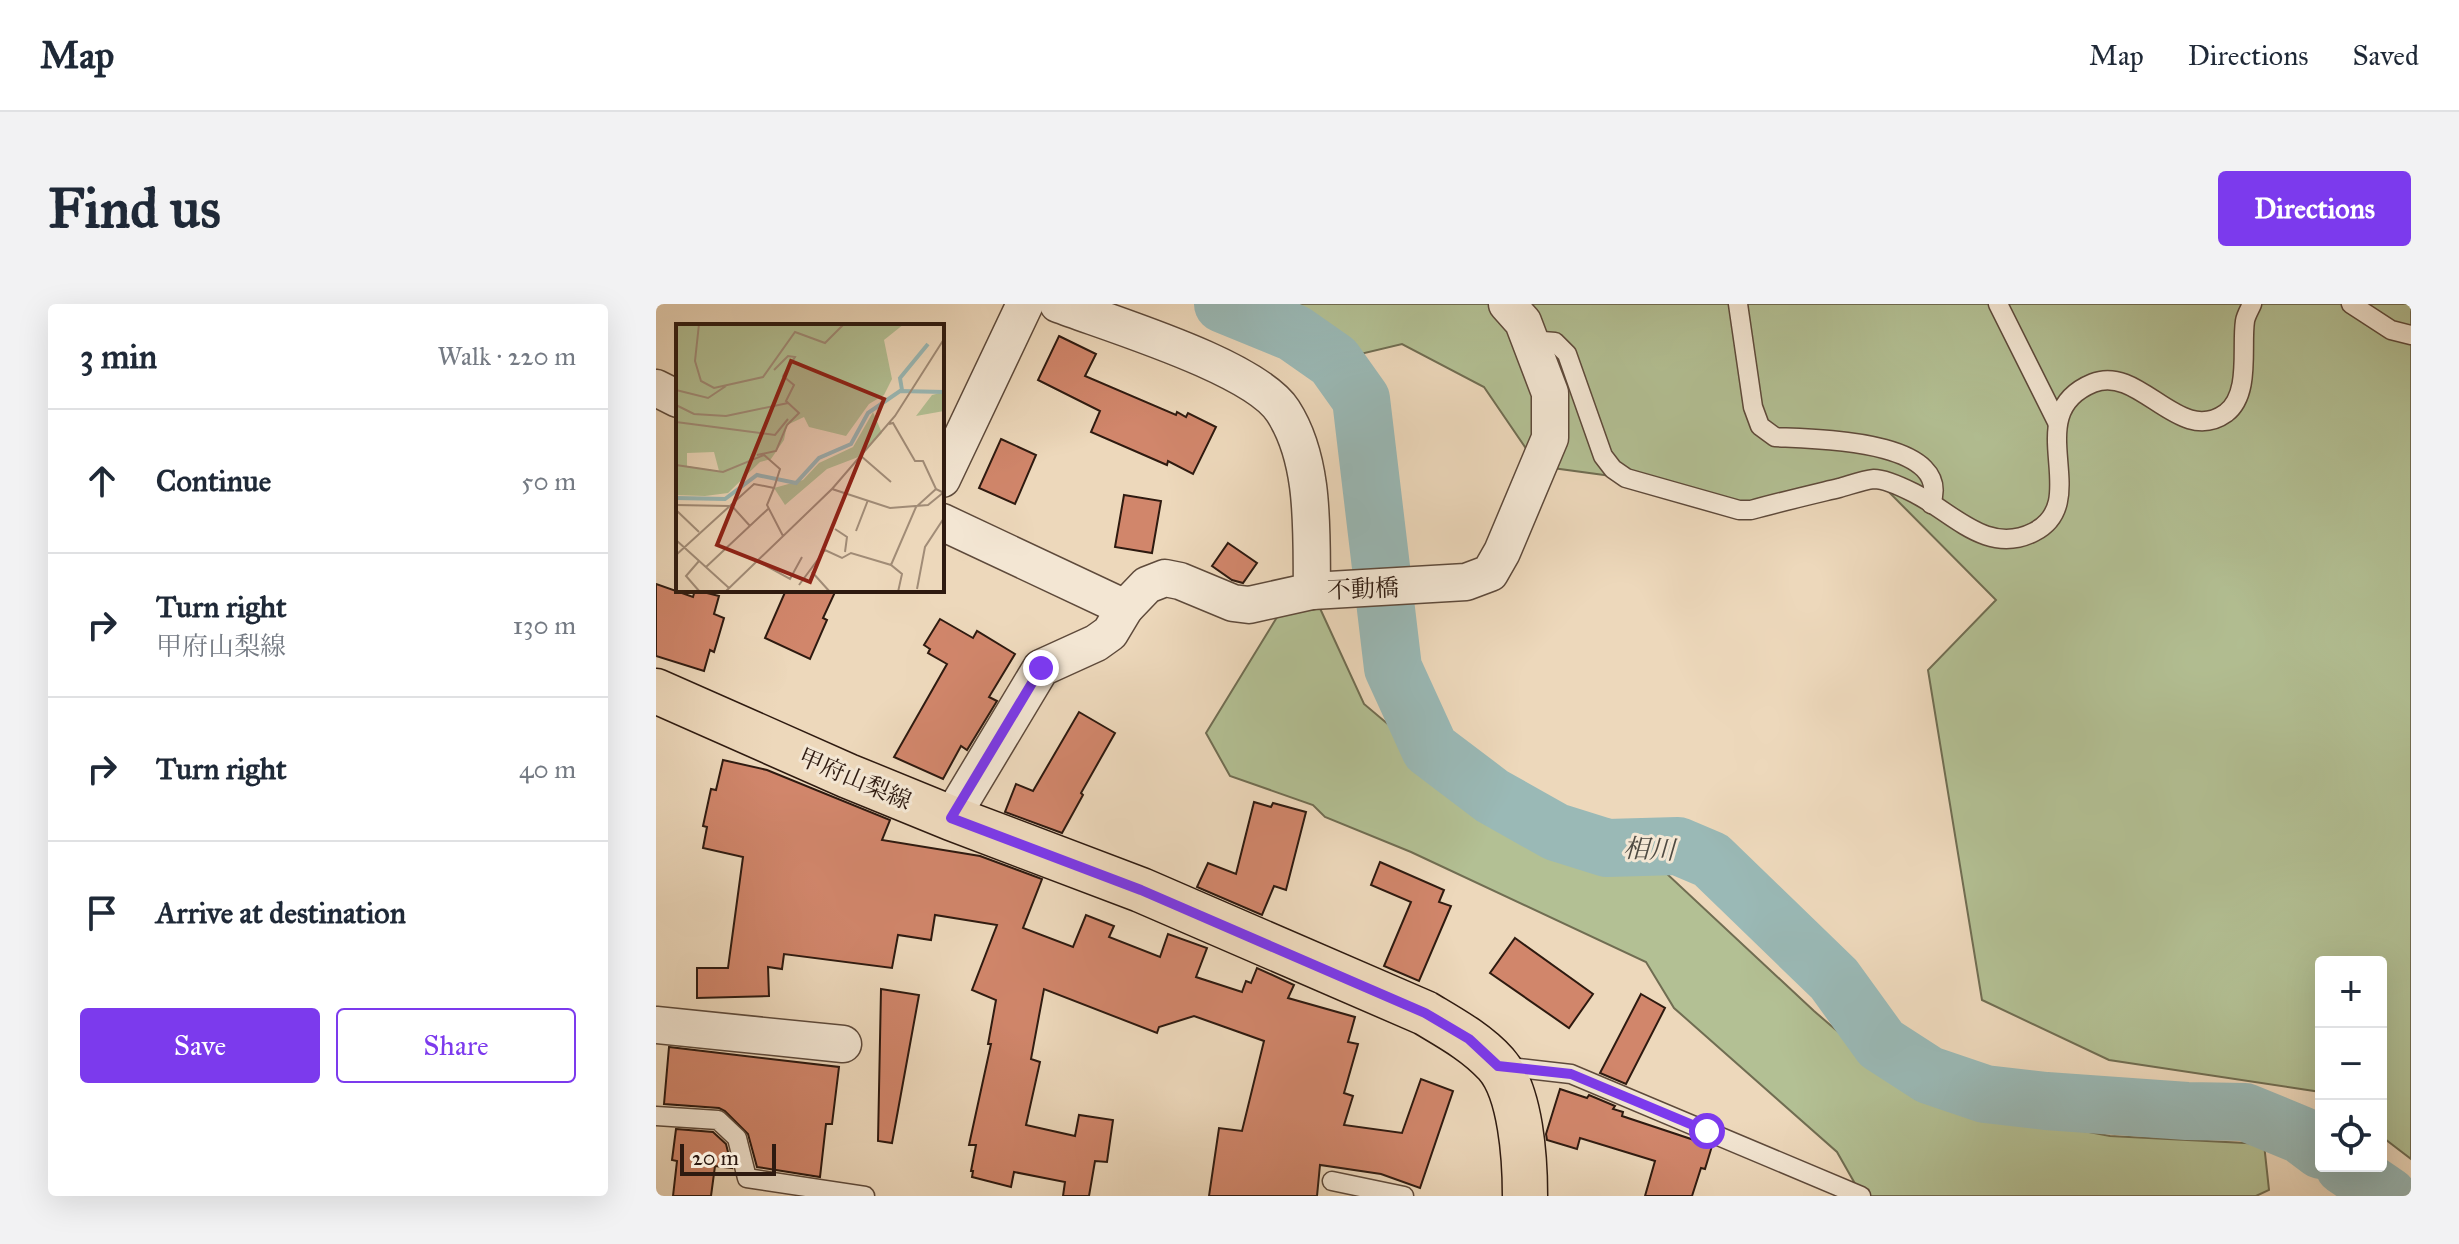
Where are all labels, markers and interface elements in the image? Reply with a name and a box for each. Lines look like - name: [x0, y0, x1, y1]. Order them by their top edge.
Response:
- text: Map: [40, 32, 114, 78]
- text: Map: [2089, 38, 2144, 73]
- text: Directions: [2188, 38, 2309, 73]
- text: Saved: [2353, 38, 2419, 73]
- button: Directions: [2218, 171, 2411, 246]
- text: Find us: [48, 174, 221, 242]
- inset map: [676, 324, 944, 592]
- text: 3 min: [80, 336, 157, 377]
- text: Walk · 220 m: [437, 340, 576, 372]
- icon: ahead: [80, 459, 124, 503]
- text: Continue: [156, 463, 271, 499]
- text: 50 m: [521, 465, 576, 497]
- street label: 不動橋: [1326, 573, 1400, 605]
- text: Turn right: [156, 589, 287, 625]
- icon: right: [80, 603, 124, 647]
- text: 130 m: [513, 609, 576, 641]
- text: 甲府山梨線: [156, 630, 286, 662]
- route end: [1023, 650, 1059, 686]
- street label: 甲府山梨線: [794, 742, 916, 816]
- icon: right: [80, 747, 124, 791]
- text: Turn right: [156, 751, 287, 787]
- text: 40 m: [519, 753, 576, 785]
- water label: 相川: [1622, 832, 1679, 866]
- icon: arrive: [80, 891, 124, 935]
- text: Arrive at destination: [156, 895, 406, 931]
- map controls: [2315, 956, 2387, 1172]
- button: +: [2315, 956, 2387, 1028]
- button: Save: [80, 1008, 320, 1083]
- button: Share: [336, 1008, 576, 1083]
- button: −: [2315, 1028, 2387, 1100]
- button: locate: [2315, 1100, 2387, 1172]
- route start: [1689, 1113, 1725, 1149]
- scale bar: [680, 1140, 776, 1176]
- text: 20 m: [692, 1144, 739, 1171]

